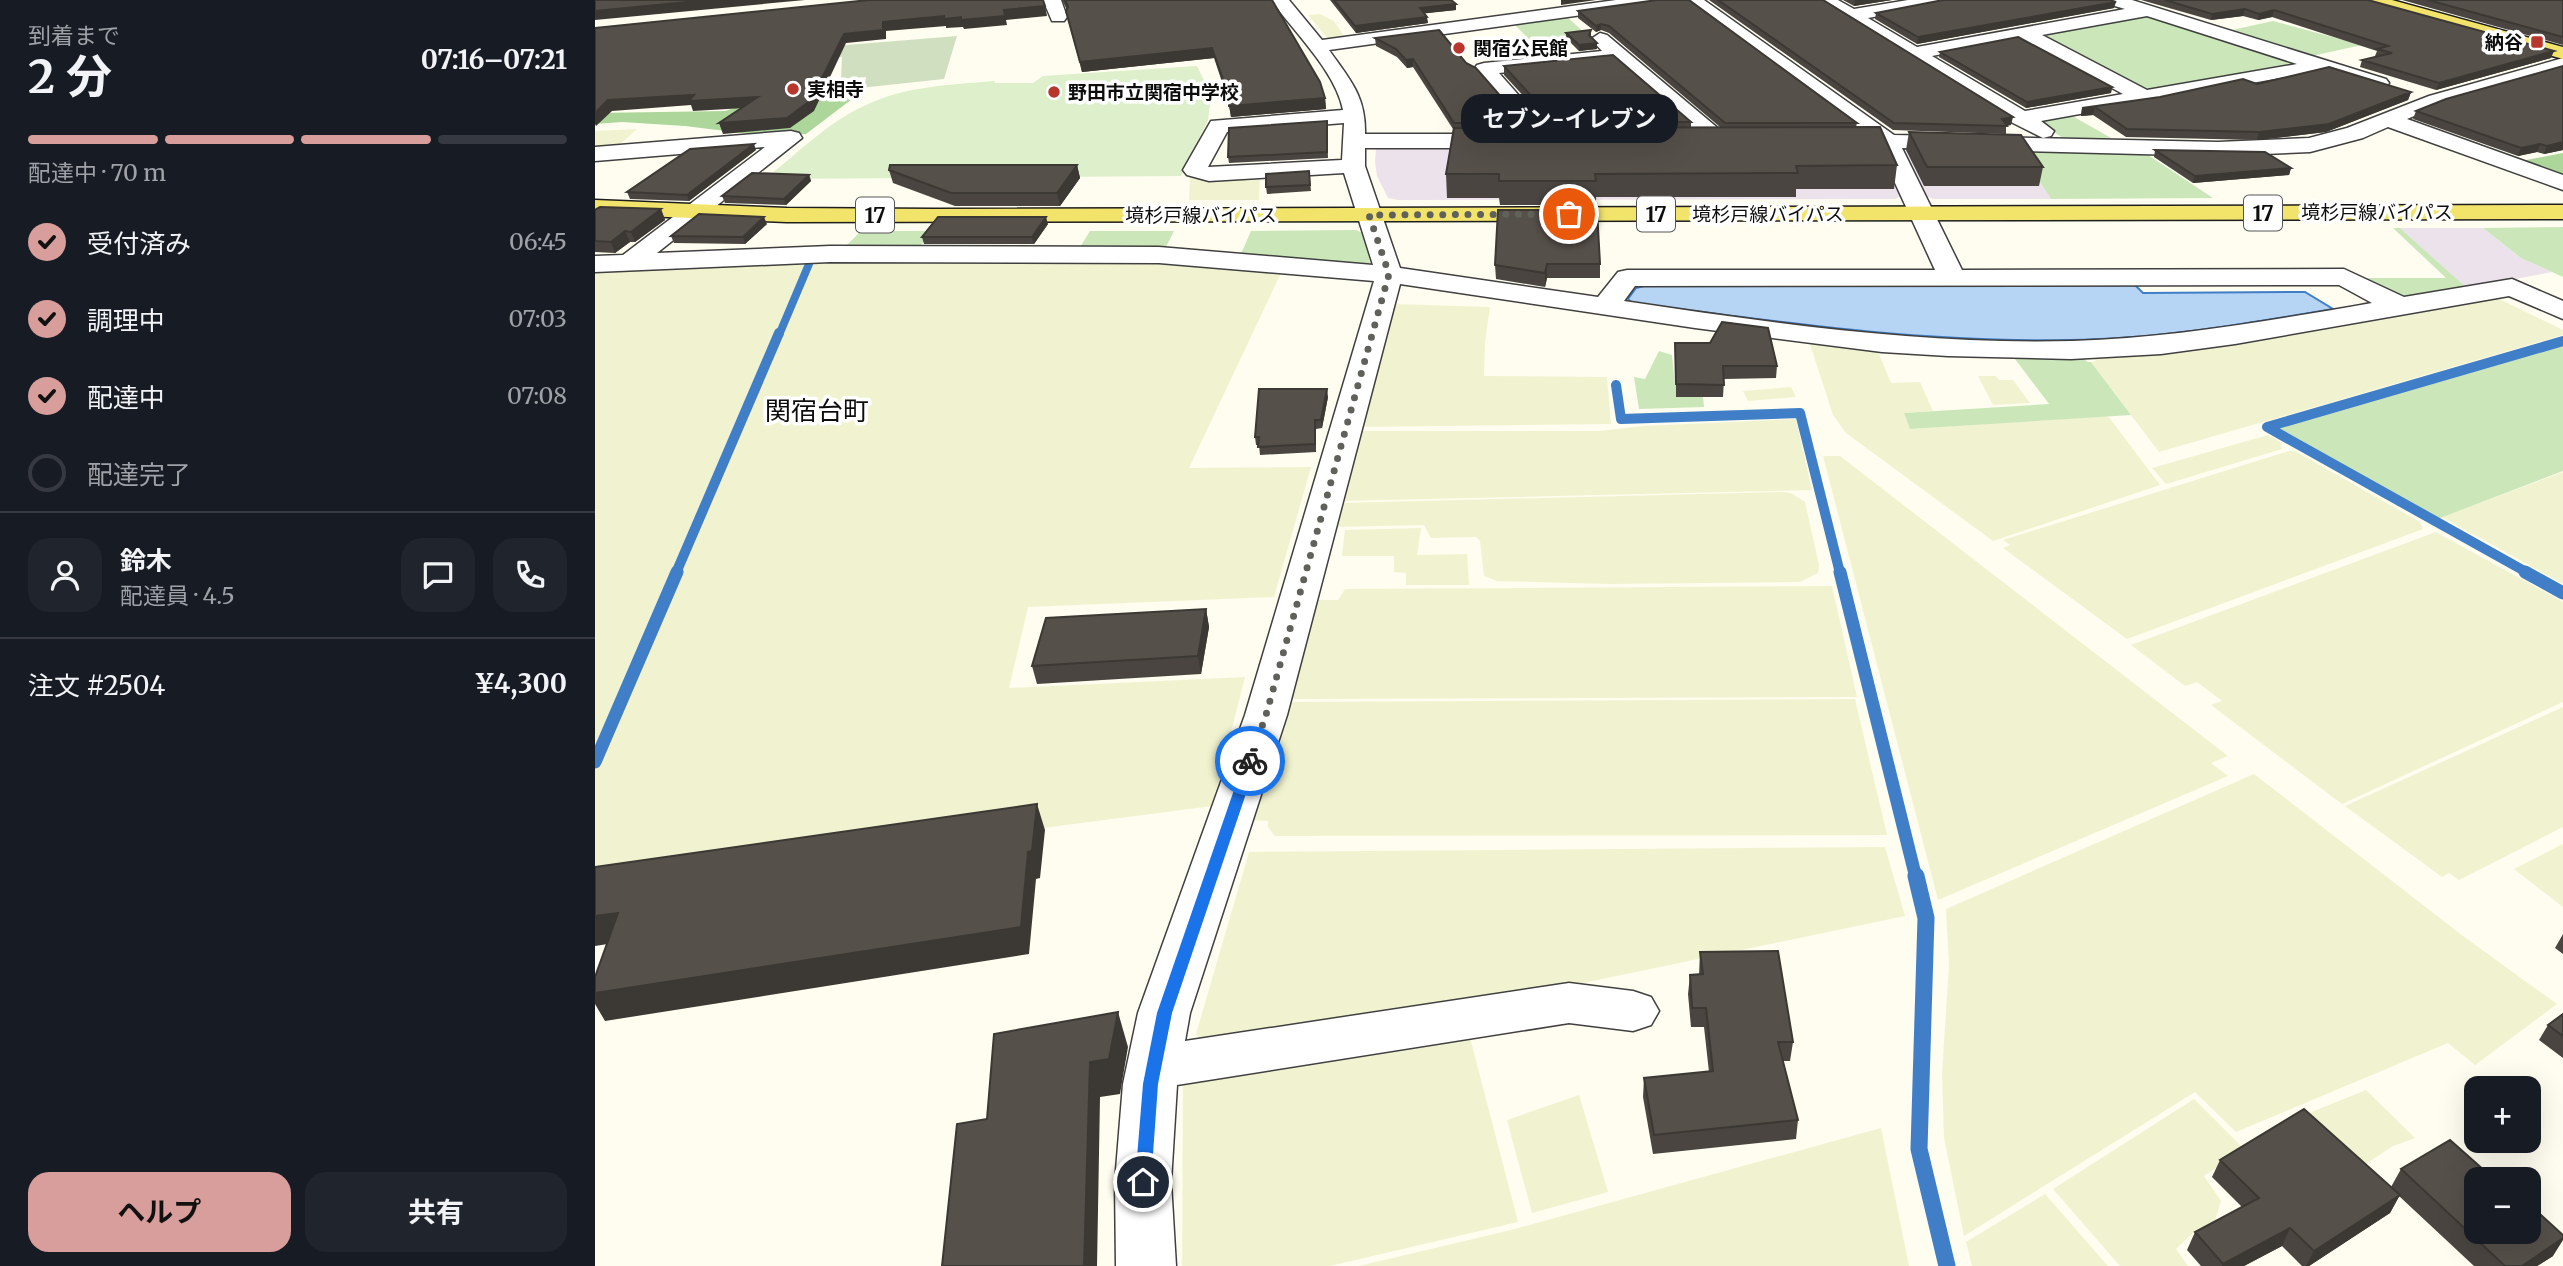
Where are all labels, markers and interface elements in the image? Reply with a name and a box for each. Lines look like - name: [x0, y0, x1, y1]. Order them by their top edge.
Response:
- text: 到着まで: [28, 21, 120, 50]
- place label: 納谷: [2485, 30, 2523, 54]
- marker: 納谷: [2529, 34, 2545, 50]
- place label: 関宿公民館: [1473, 36, 1568, 60]
- marker: 関宿公民館: [1451, 40, 1467, 56]
- text: 07:16–07:21: [421, 43, 567, 76]
- text: 2 分: [28, 48, 112, 106]
- place label: 実相寺: [807, 77, 864, 101]
- place label: 野田市立関宿中学校: [1068, 80, 1239, 104]
- marker: 実相寺: [785, 81, 801, 97]
- marker: 野田市立関宿中学校: [1046, 84, 1062, 100]
- callout: セブン-イレブン: [1461, 95, 1677, 144]
- text: セブン-イレブン: [1482, 104, 1657, 133]
- text: 配達中 · 70 m: [28, 158, 166, 187]
- pin: [1539, 184, 1599, 244]
- icon: bag: [1550, 195, 1588, 233]
- road number: 17: [1637, 196, 1675, 232]
- road number: 17: [2244, 196, 2282, 230]
- road number: 17: [856, 198, 894, 232]
- street label: 境杉戸線バイパス: [2301, 200, 2453, 224]
- street label: 境杉戸線バイパス: [1692, 202, 1844, 226]
- street label: 境杉戸線バイパス: [1125, 203, 1277, 227]
- icon: check: [28, 223, 66, 261]
- text: 受付済み: [87, 227, 191, 260]
- text: 06:45: [509, 227, 567, 256]
- icon: check: [28, 300, 66, 338]
- text: 調理中: [87, 304, 165, 337]
- text: 07:03: [508, 304, 567, 333]
- icon: check: [28, 377, 66, 415]
- text: 配達中: [87, 381, 165, 414]
- text: 07:08: [507, 381, 567, 410]
- district label: 関宿台町: [765, 394, 869, 427]
- text: 配達完了: [87, 458, 191, 491]
- button: person: [28, 538, 102, 612]
- button: chat: [401, 538, 475, 612]
- button: phone: [493, 538, 567, 612]
- text: 鈴木: [120, 544, 172, 577]
- text: 配達員 · 4.5: [120, 581, 235, 610]
- text: ¥4,300: [474, 667, 567, 700]
- text: 注文 #2504: [28, 669, 165, 702]
- courier: [1215, 726, 1285, 796]
- icon: bike: [1231, 742, 1269, 780]
- map controls: [2464, 1076, 2541, 1244]
- button: +: [2464, 1076, 2541, 1153]
- pin: [1113, 1152, 1173, 1212]
- icon: home: [1124, 1163, 1162, 1201]
- button: −: [2464, 1167, 2541, 1244]
- button: ヘルプ: [28, 1172, 291, 1252]
- button: 共有: [305, 1172, 567, 1252]

